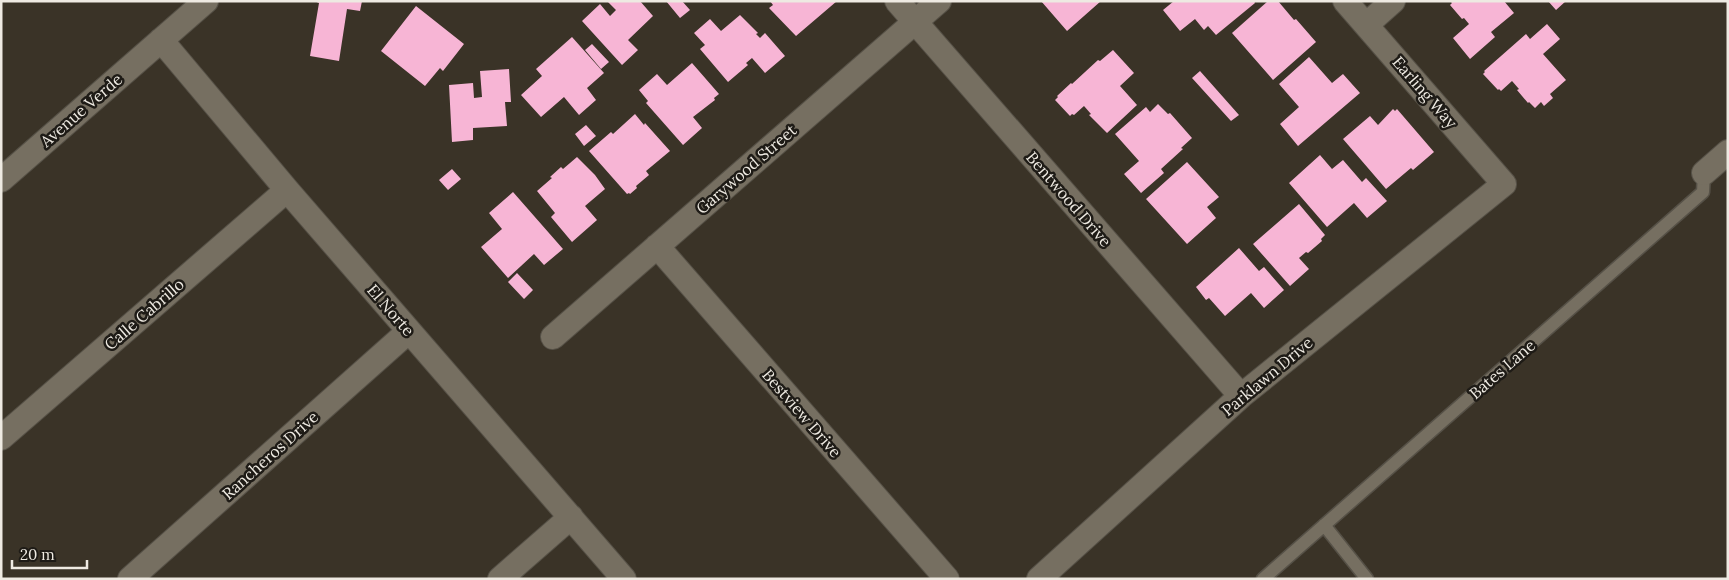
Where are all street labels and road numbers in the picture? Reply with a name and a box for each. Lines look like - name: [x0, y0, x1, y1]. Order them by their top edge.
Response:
- street label: Earling Way: [1388, 52, 1462, 132]
- street label: Avenue Verde: [35, 69, 126, 152]
- street label: Garywood Street: [692, 119, 801, 218]
- street label: Bentwood Drive: [1022, 147, 1116, 251]
- street label: Calle Cabrillo: [100, 274, 188, 354]
- street label: El Norte: [363, 280, 419, 340]
- street label: Parklawn Drive: [1218, 332, 1317, 420]
- street label: Bates Lane: [1465, 335, 1539, 403]
- street label: Bestview Drive: [758, 365, 846, 462]
- street label: Rancheros Drive: [218, 406, 322, 503]

